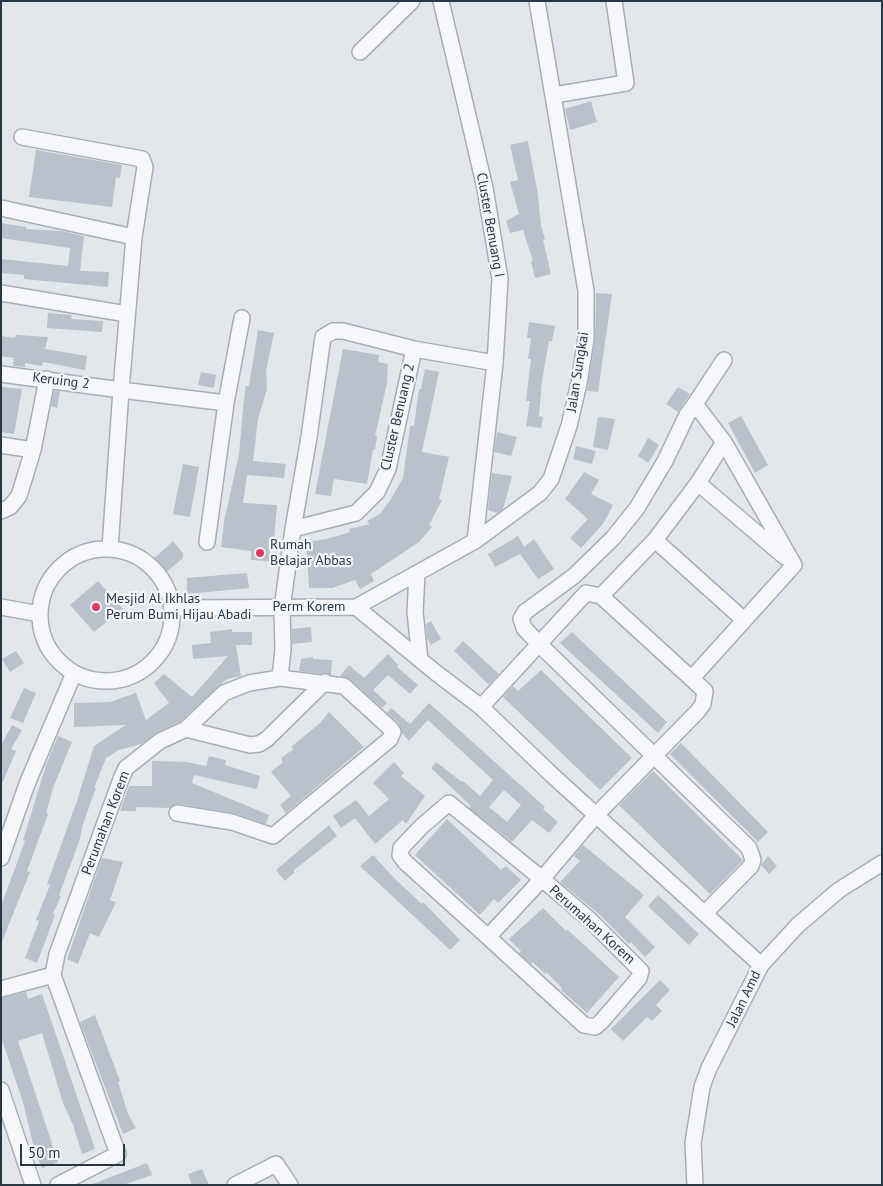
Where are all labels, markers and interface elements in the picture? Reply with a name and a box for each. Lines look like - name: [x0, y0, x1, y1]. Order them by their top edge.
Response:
- street label: Cluster Benuang I: [473, 171, 507, 279]
- street label: Jalan Sungkai: [563, 331, 593, 413]
- street label: Cluster Benuang 2: [377, 362, 419, 472]
- street label: Keruing 2: [31, 369, 91, 393]
- place label: Rumah Belajar Abbas: [270, 537, 352, 570]
- marker: Rumah Belajar Abbas: [254, 547, 266, 559]
- place label: Mesjid Al Ikhlas Perum Bumi Hijau Abadi: [106, 591, 252, 624]
- street label: Perm Korem: [273, 599, 345, 615]
- marker: Mesjid Al Ikhlas Perum Bumi Hijau Abadi: [90, 601, 102, 613]
- street label: Perumahan Korem: [79, 769, 133, 877]
- street label: Perumahan Korem: [546, 882, 638, 968]
- street label: Jalan Amd: [723, 968, 765, 1030]
- scale bar: [22, 1134, 128, 1166]
- text: 50 m: [28, 1143, 61, 1162]

